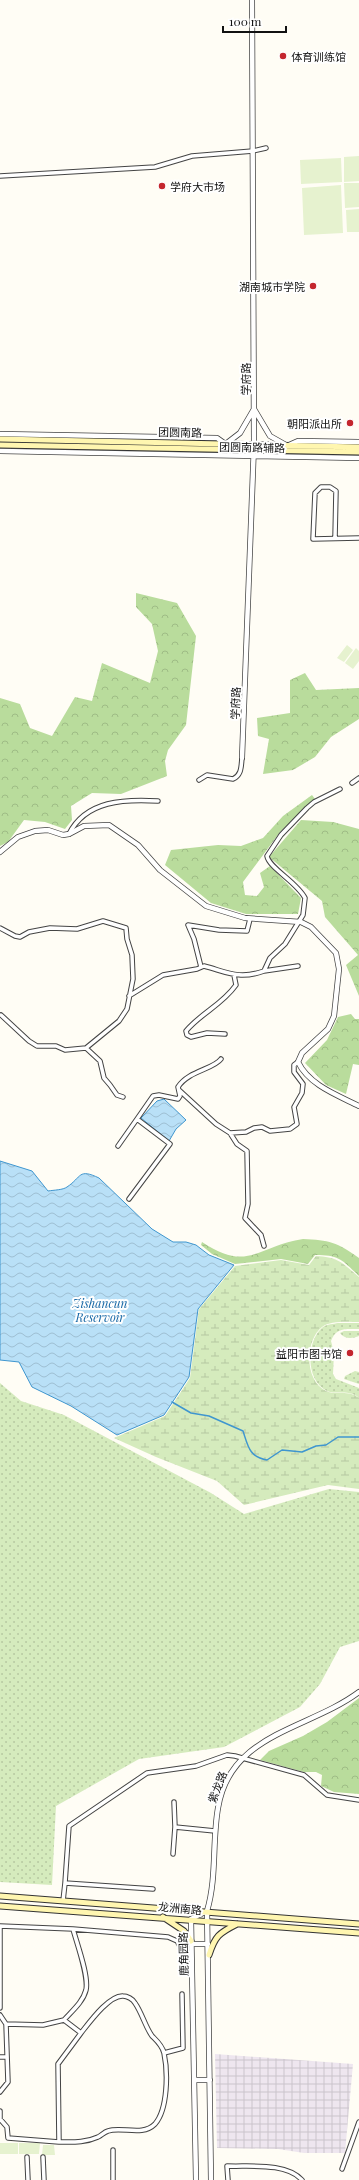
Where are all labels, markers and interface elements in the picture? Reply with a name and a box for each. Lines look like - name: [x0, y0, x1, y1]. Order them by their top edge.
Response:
- scale bar: [223, 8, 286, 34]
- text: 100 m: [229, 13, 262, 29]
- place label: 体育训练馆: [291, 49, 346, 64]
- marker: 体育训练馆: [278, 51, 288, 61]
- place label: 学府大市场: [170, 179, 225, 194]
- marker: 学府大市场: [157, 181, 167, 191]
- place label: 湖南城市学院: [239, 279, 305, 294]
- marker: 湖南城市学院: [308, 281, 318, 291]
- street label: 学府路: [238, 363, 253, 396]
- place label: 朝阳派出所: [287, 416, 342, 431]
- marker: 朝阳派出所: [345, 418, 355, 428]
- street label: 团圆南路: [158, 424, 202, 440]
- street label: 团圆南路辅路: [219, 439, 285, 455]
- street label: 学府路: [227, 686, 243, 720]
- water label: Zishancun Reservoir: [72, 1295, 127, 1325]
- place label: 益阳市图书馆: [276, 1346, 342, 1361]
- marker: 益阳市图书馆: [345, 1348, 355, 1358]
- street label: 紫龙路: [204, 1769, 230, 1805]
- street label: 龙洲南路: [157, 1899, 203, 1917]
- street label: 鹿角园路: [175, 1932, 191, 1976]

